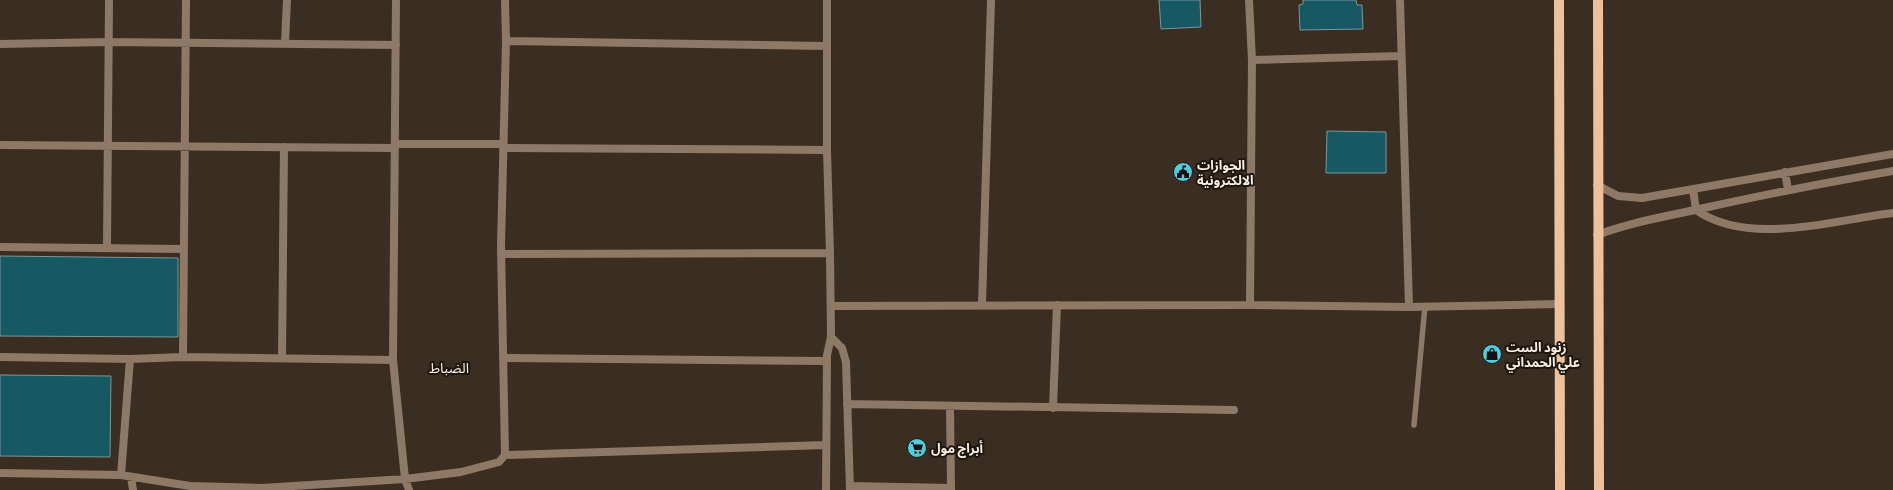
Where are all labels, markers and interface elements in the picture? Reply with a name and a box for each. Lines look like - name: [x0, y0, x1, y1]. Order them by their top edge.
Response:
- place label: الجوازات الالكترونية: [1197, 158, 1254, 188]
- public building icon: الجوازات الالكترونية: [1172, 161, 1194, 183]
- place label: زنود الست علي الحمداني: [1506, 340, 1580, 373]
- shop icon: زنود الست علي الحمداني: [1481, 343, 1503, 365]
- district label: الضباط: [429, 360, 469, 377]
- supermarket icon: أبراج مول: [906, 437, 928, 459]
- place label: أبراج مول: [931, 440, 983, 458]

